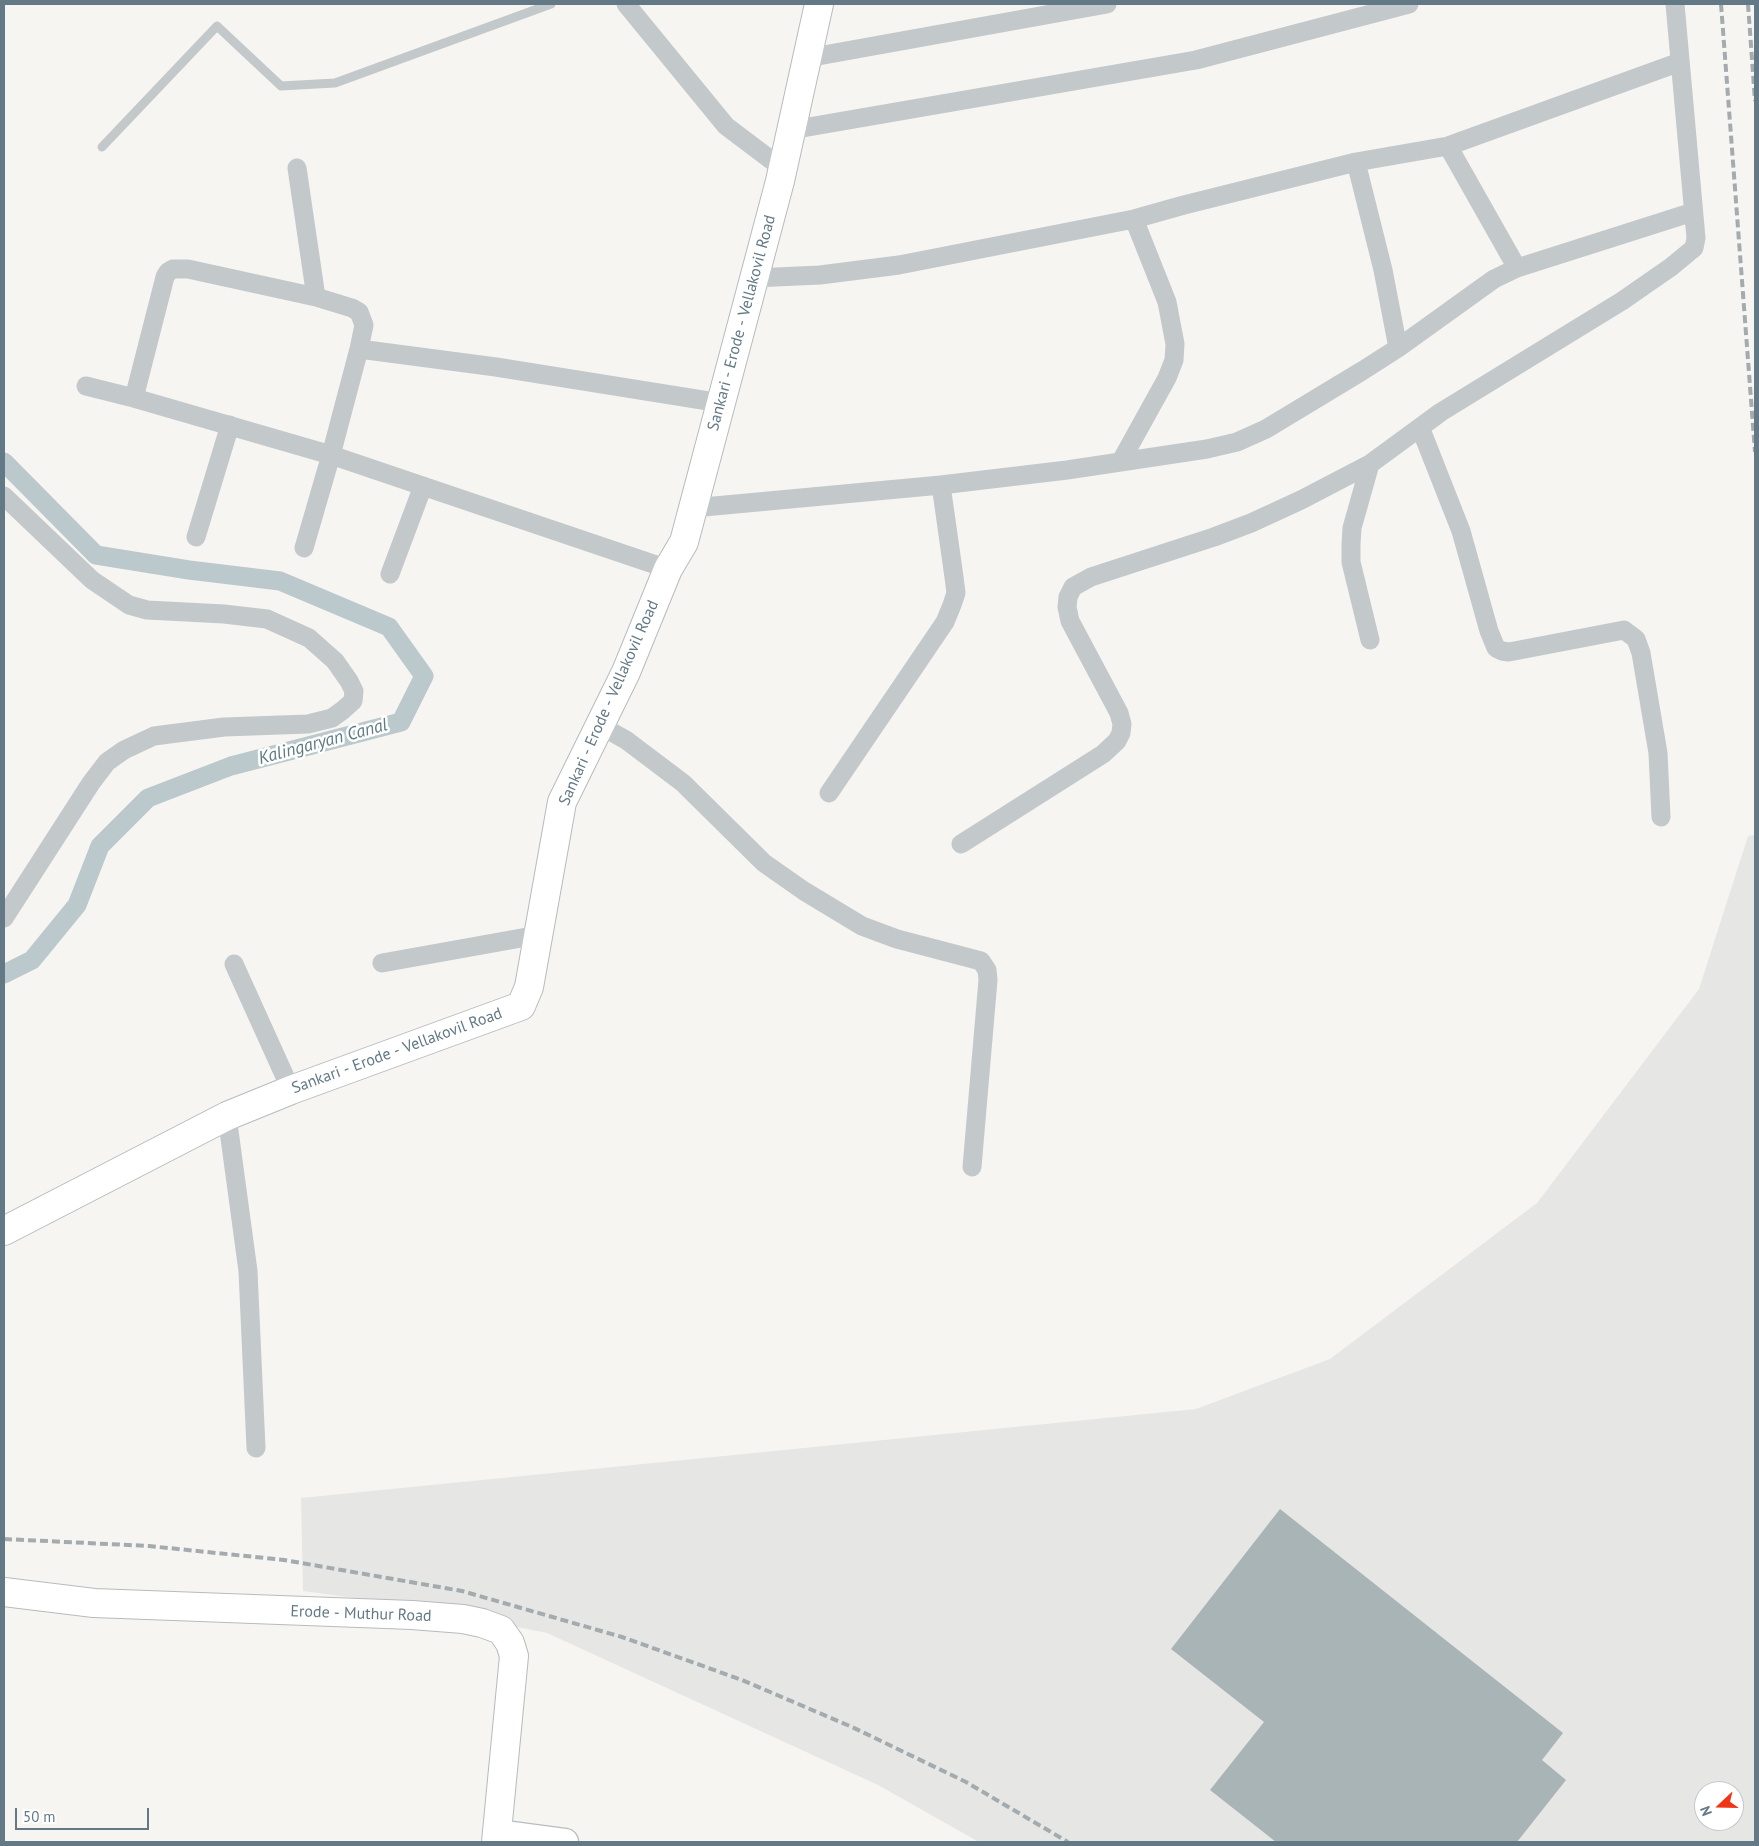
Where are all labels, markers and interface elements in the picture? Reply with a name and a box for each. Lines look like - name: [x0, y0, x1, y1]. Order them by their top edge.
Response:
- street label: Sankari - Erode - Vellakovil Road: [704, 213, 780, 433]
- street label: Sankari - Erode - Vellakovil Road: [555, 597, 663, 809]
- water label: Kalingaryan Canal: [256, 714, 390, 770]
- street label: Sankari - Erode - Vellakovil Road: [289, 1004, 505, 1098]
- street label: Erode - Muthur Road: [290, 1602, 432, 1626]
- north arrow: [1694, 1781, 1744, 1831]
- scale bar: [18, 1798, 151, 1830]
- text: N: [1696, 1804, 1716, 1819]
- text: 50 m: [23, 1807, 56, 1826]

